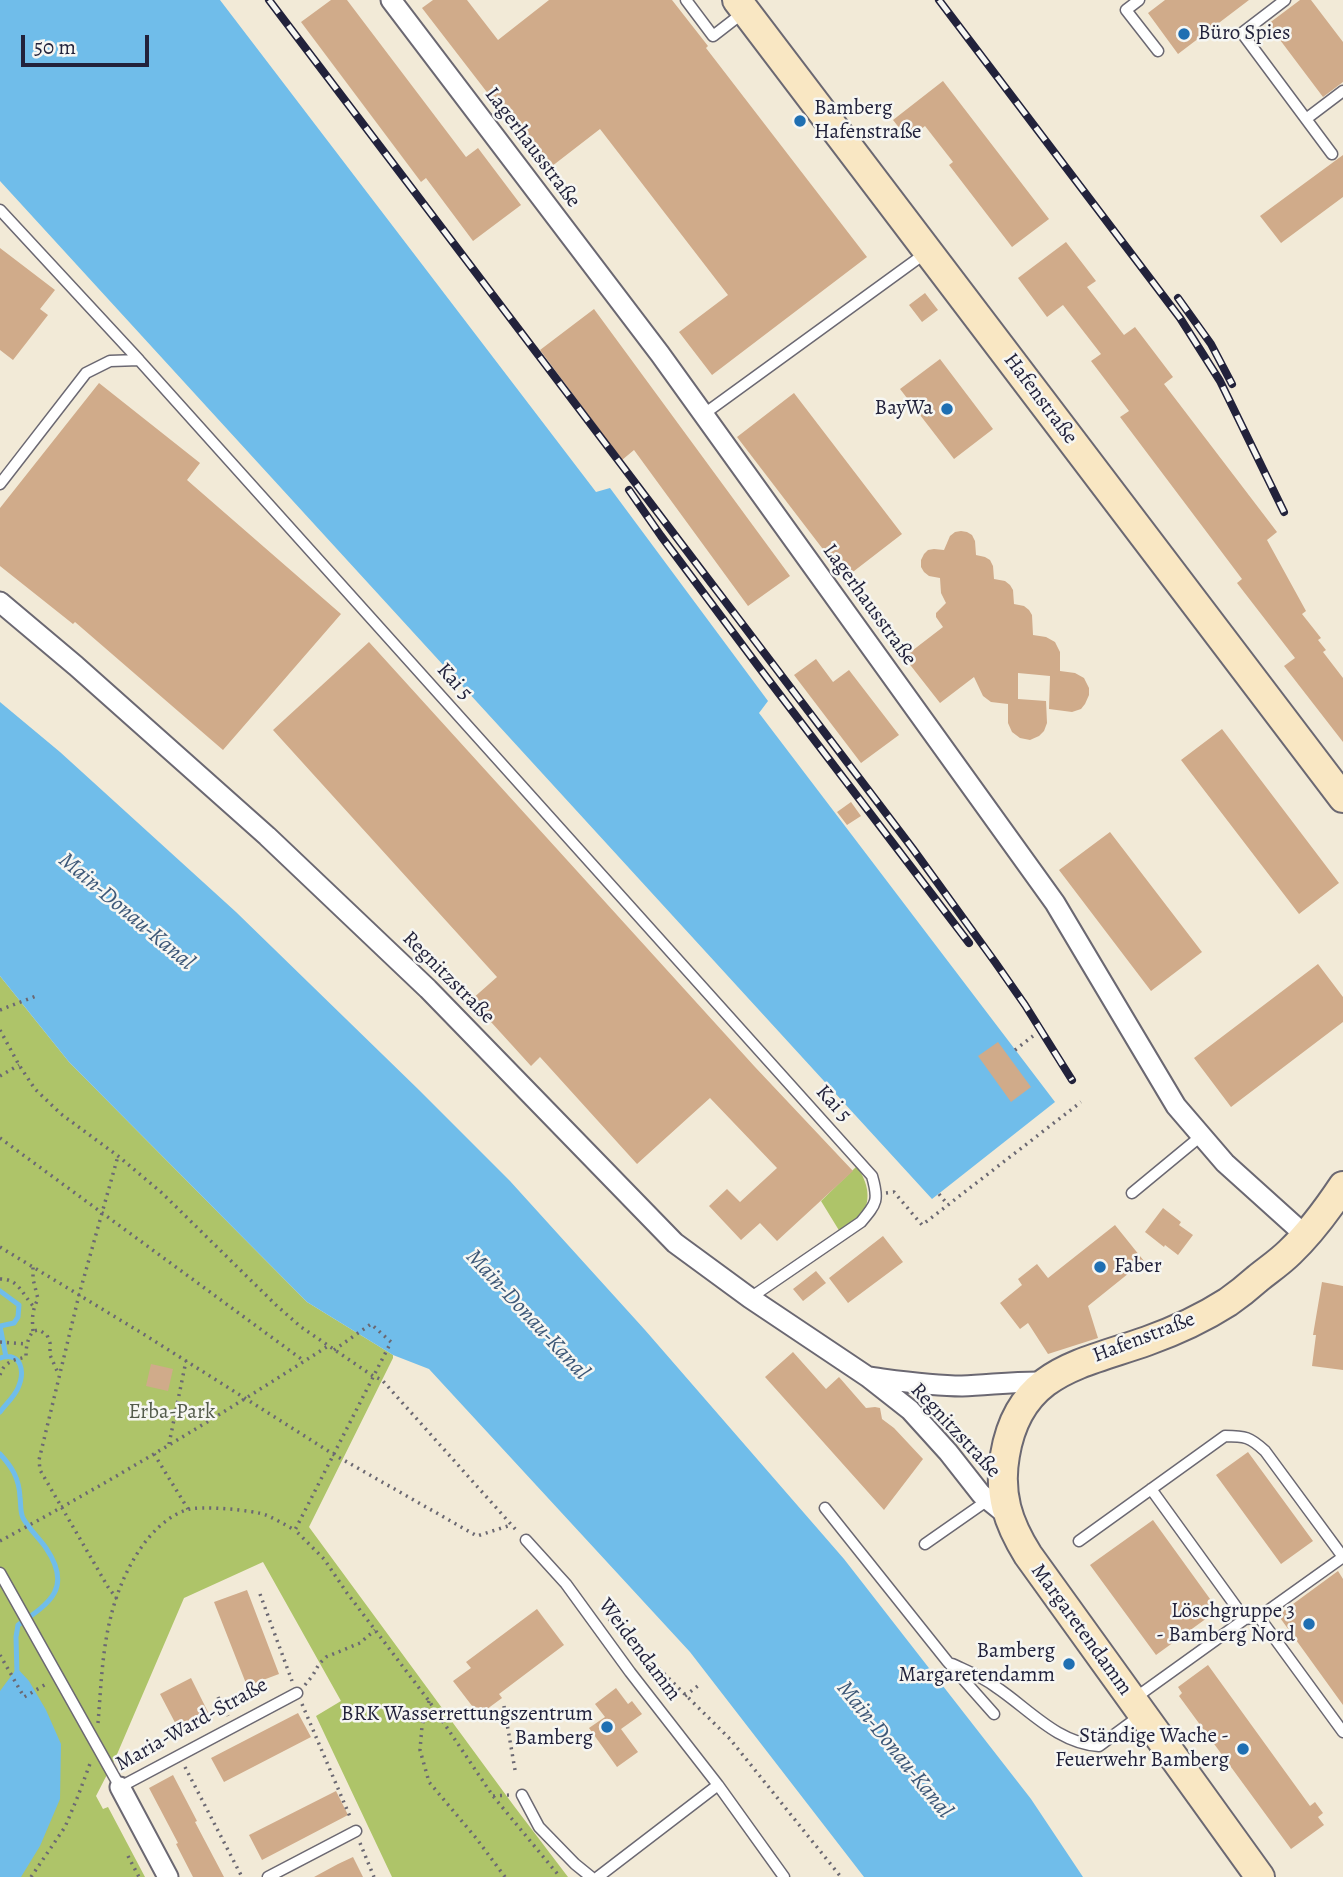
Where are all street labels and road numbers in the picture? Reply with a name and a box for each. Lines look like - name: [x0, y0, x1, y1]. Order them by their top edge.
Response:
- street label: Lagerhausstraße: [479, 83, 585, 213]
- street label: Hafenstraße: [998, 348, 1082, 450]
- street label: Lagerhausstraße: [816, 539, 922, 671]
- street label: Kai 5: [431, 658, 477, 706]
- street label: Regnitzstraße: [396, 926, 500, 1030]
- street label: Kai 5: [810, 1080, 856, 1128]
- street label: Hafenstraße: [1089, 1307, 1199, 1369]
- street label: Regnitzstraße: [905, 1378, 1005, 1484]
- street label: Margaretendamm: [1025, 1559, 1137, 1701]
- street label: Weidendamm: [592, 1594, 686, 1706]
- street label: Maria-Ward-Straße: [112, 1673, 272, 1777]

